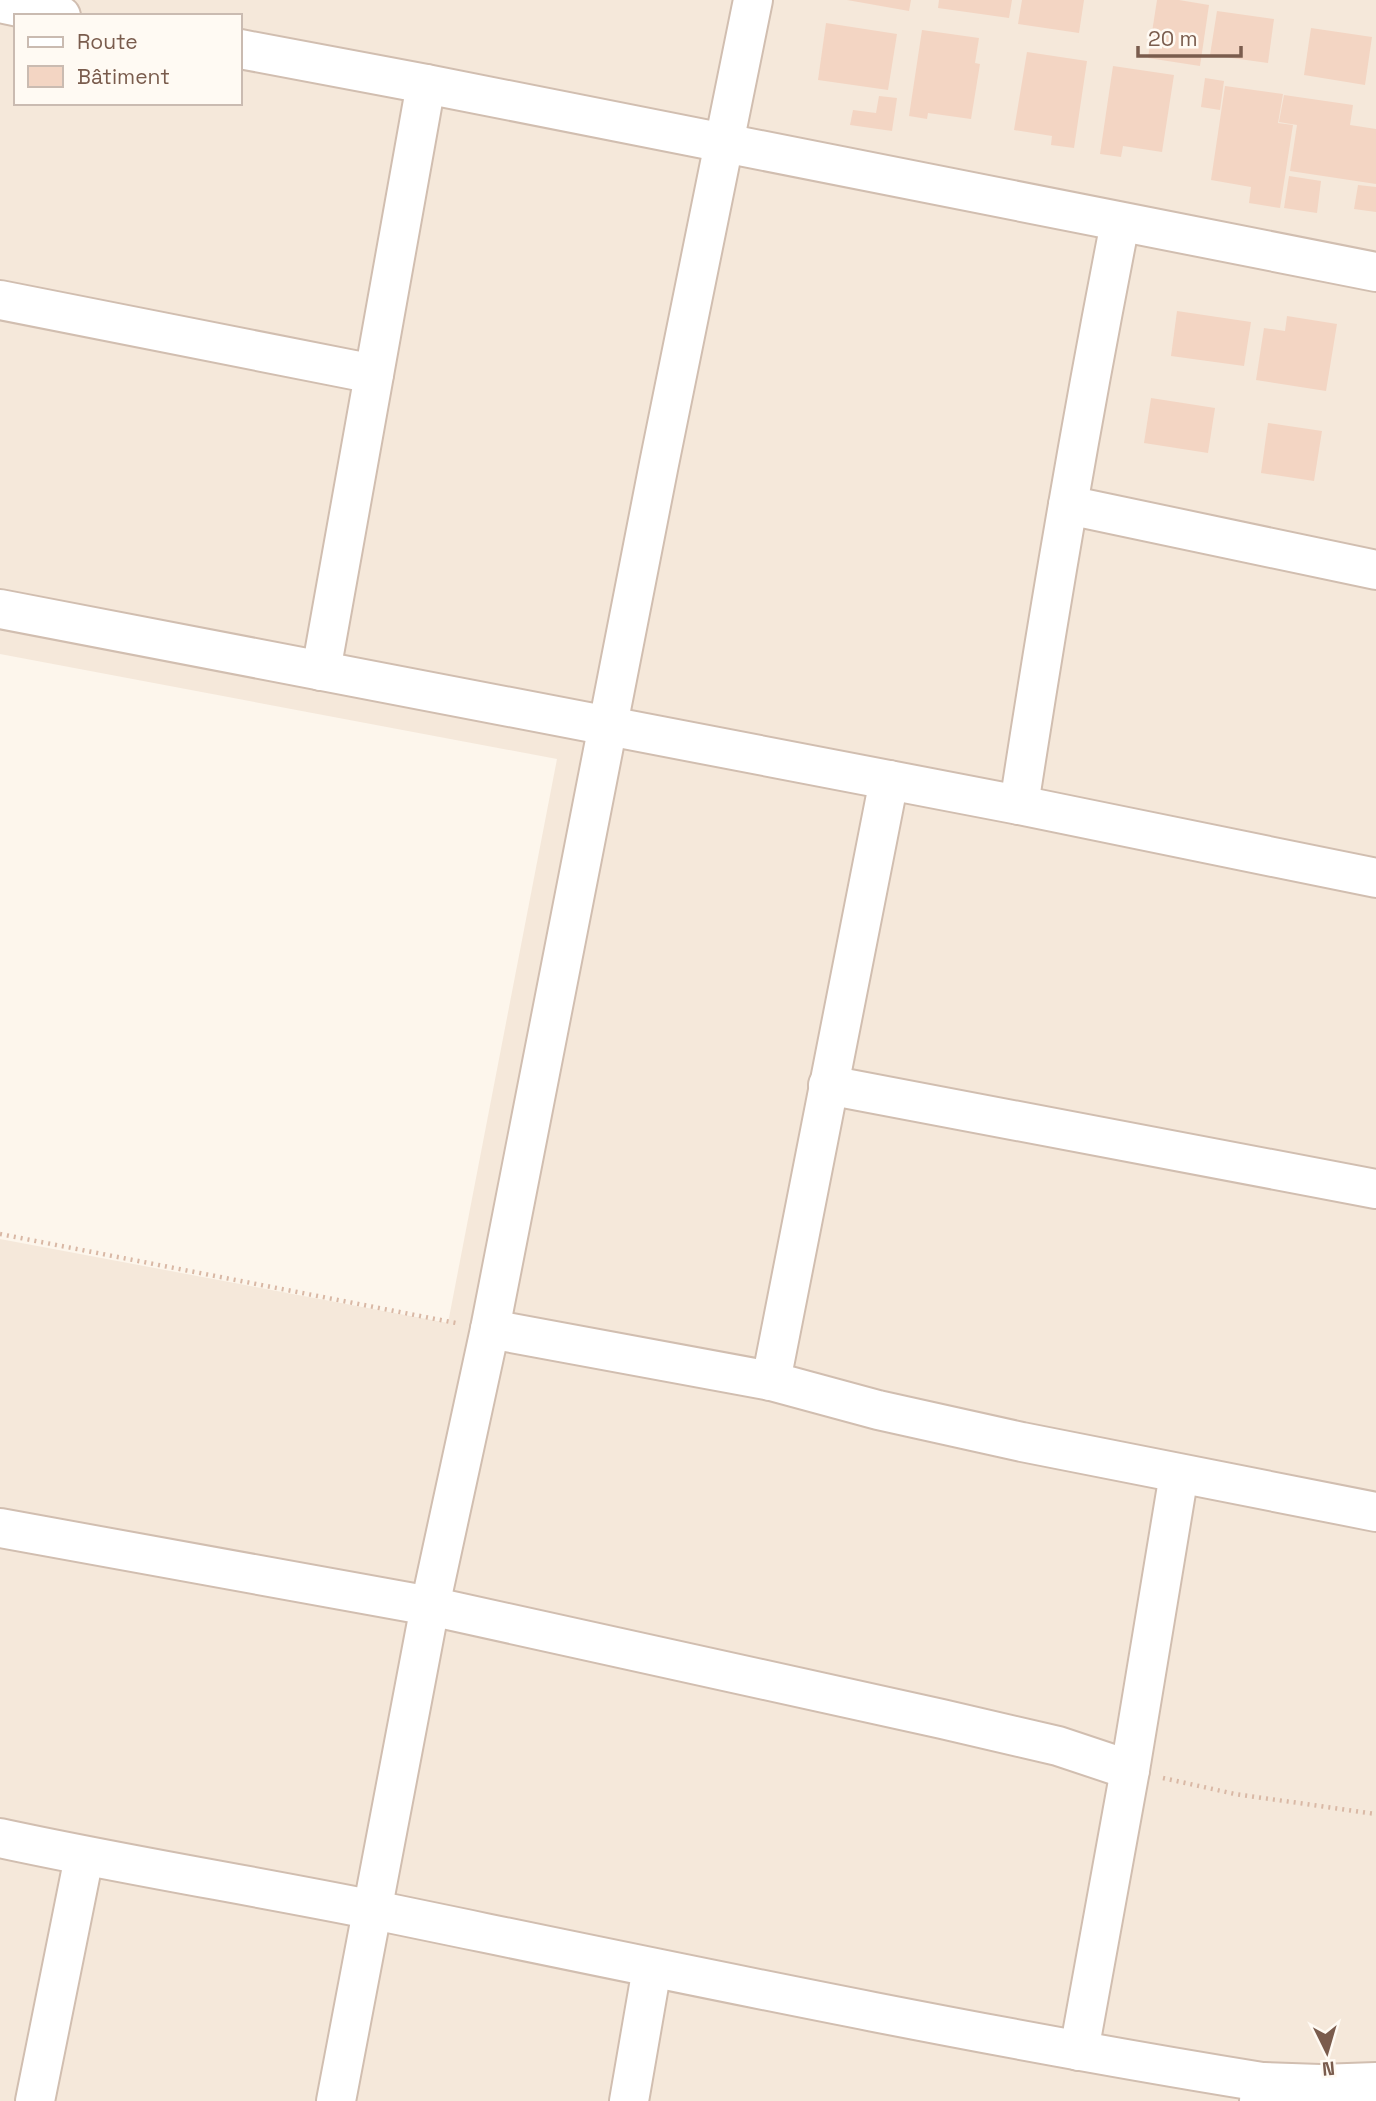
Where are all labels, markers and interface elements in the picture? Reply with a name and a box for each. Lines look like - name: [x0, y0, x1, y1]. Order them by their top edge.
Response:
- legend: [14, 14, 242, 105]
- scale bar: [1138, 14, 1241, 58]
- text: 20 m: [1148, 25, 1198, 52]
- text: Route: [77, 28, 138, 55]
- text: Bâtiment: [77, 63, 170, 90]
- north arrow: [1292, 2017, 1362, 2087]
- text: N: [1321, 2055, 1336, 2081]

